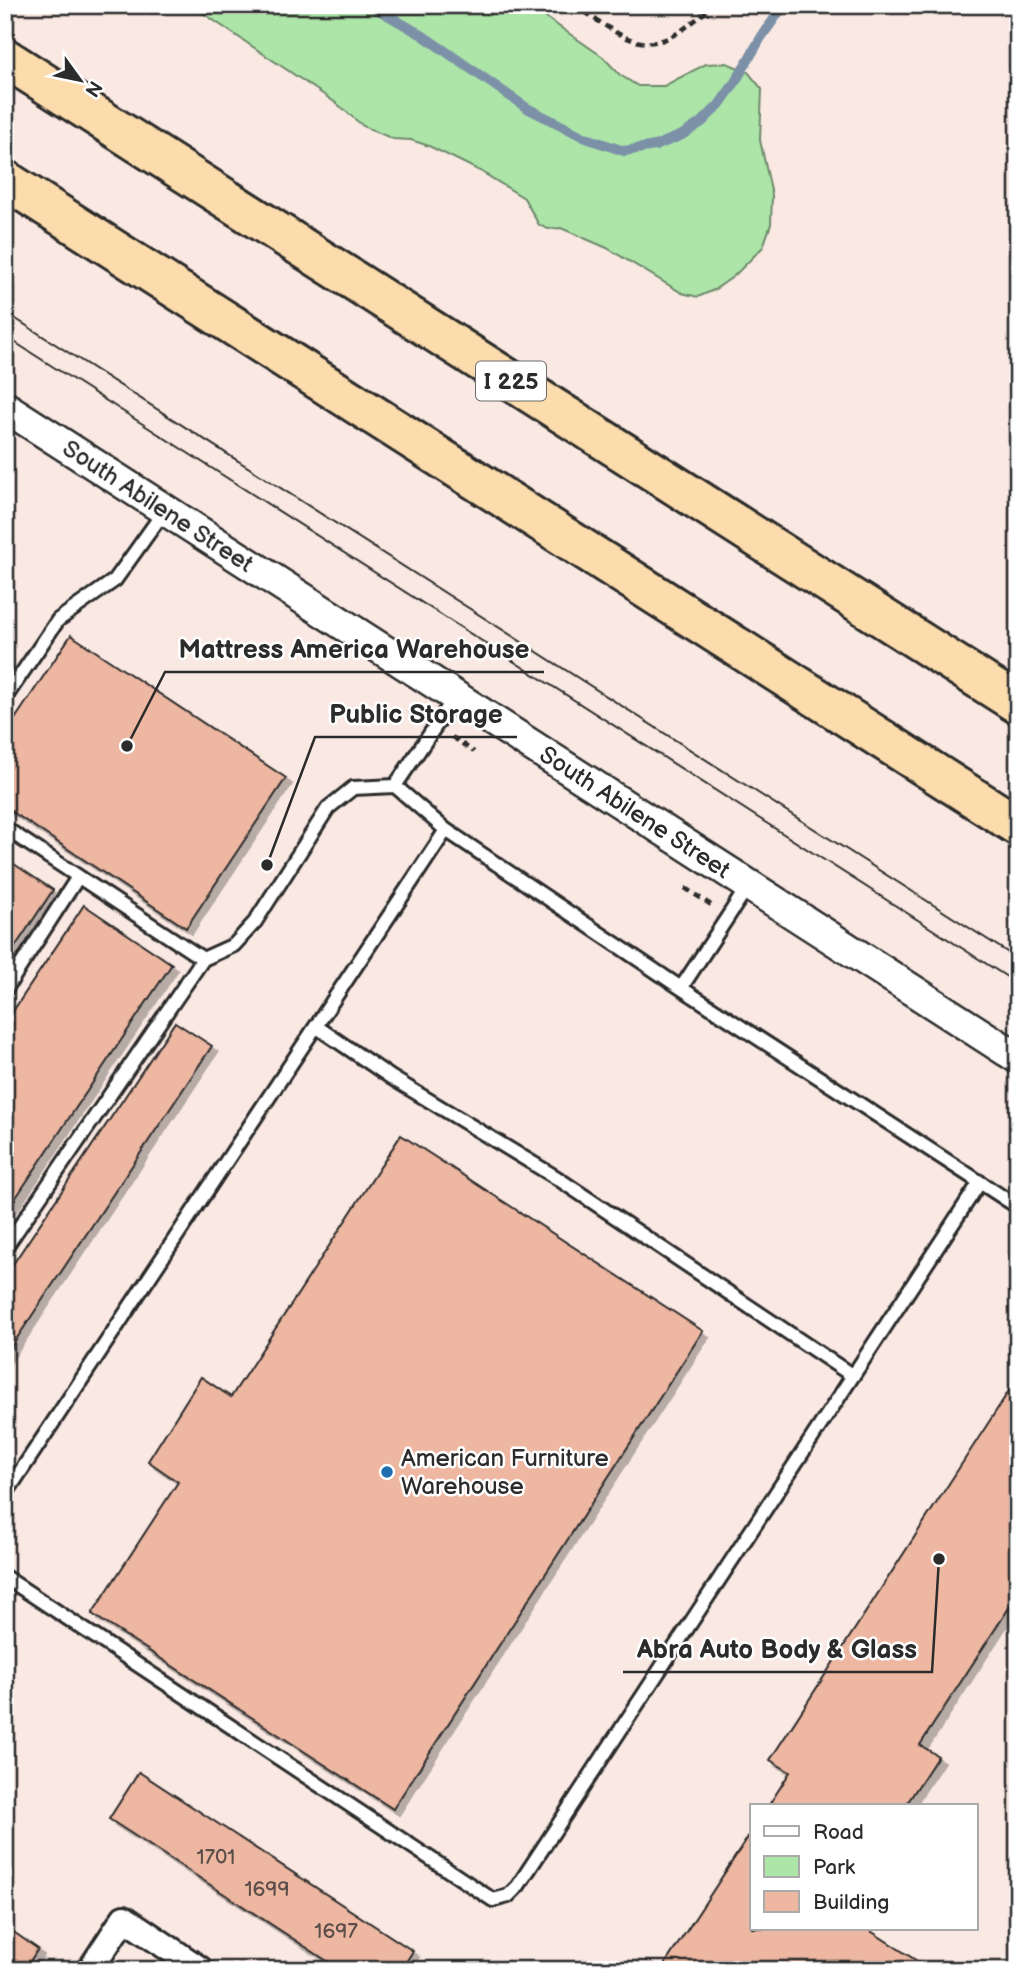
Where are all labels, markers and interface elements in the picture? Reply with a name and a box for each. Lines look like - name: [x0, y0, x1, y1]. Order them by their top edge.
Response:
- north arrow: [46, 46, 116, 116]
- text: N: [79, 76, 107, 101]
- road number: I 225: [476, 362, 546, 400]
- street label: South Abilene Street: [57, 434, 259, 579]
- callout: Mattress America Warehouse: [165, 625, 544, 672]
- text: Mattress America Warehouse: [178, 635, 530, 666]
- callout: Public Storage: [315, 690, 517, 737]
- text: Public Storage: [329, 700, 503, 731]
- street label: South Abilene Street: [534, 740, 736, 885]
- place label: American Furniture Warehouse: [401, 1444, 609, 1501]
- marker: American Furniture Warehouse: [379, 1464, 395, 1480]
- callout: Abra Auto Body & Glass: [623, 1625, 932, 1672]
- text: Abra Auto Body & Glass: [636, 1635, 917, 1666]
- legend: [750, 1804, 978, 1930]
- text: Road: [813, 1820, 864, 1845]
- house number: 1701: [197, 1845, 235, 1870]
- text: Park: [813, 1855, 856, 1880]
- house number: 1699: [244, 1877, 290, 1902]
- text: Building: [813, 1890, 889, 1915]
- house number: 1697: [314, 1919, 358, 1944]

